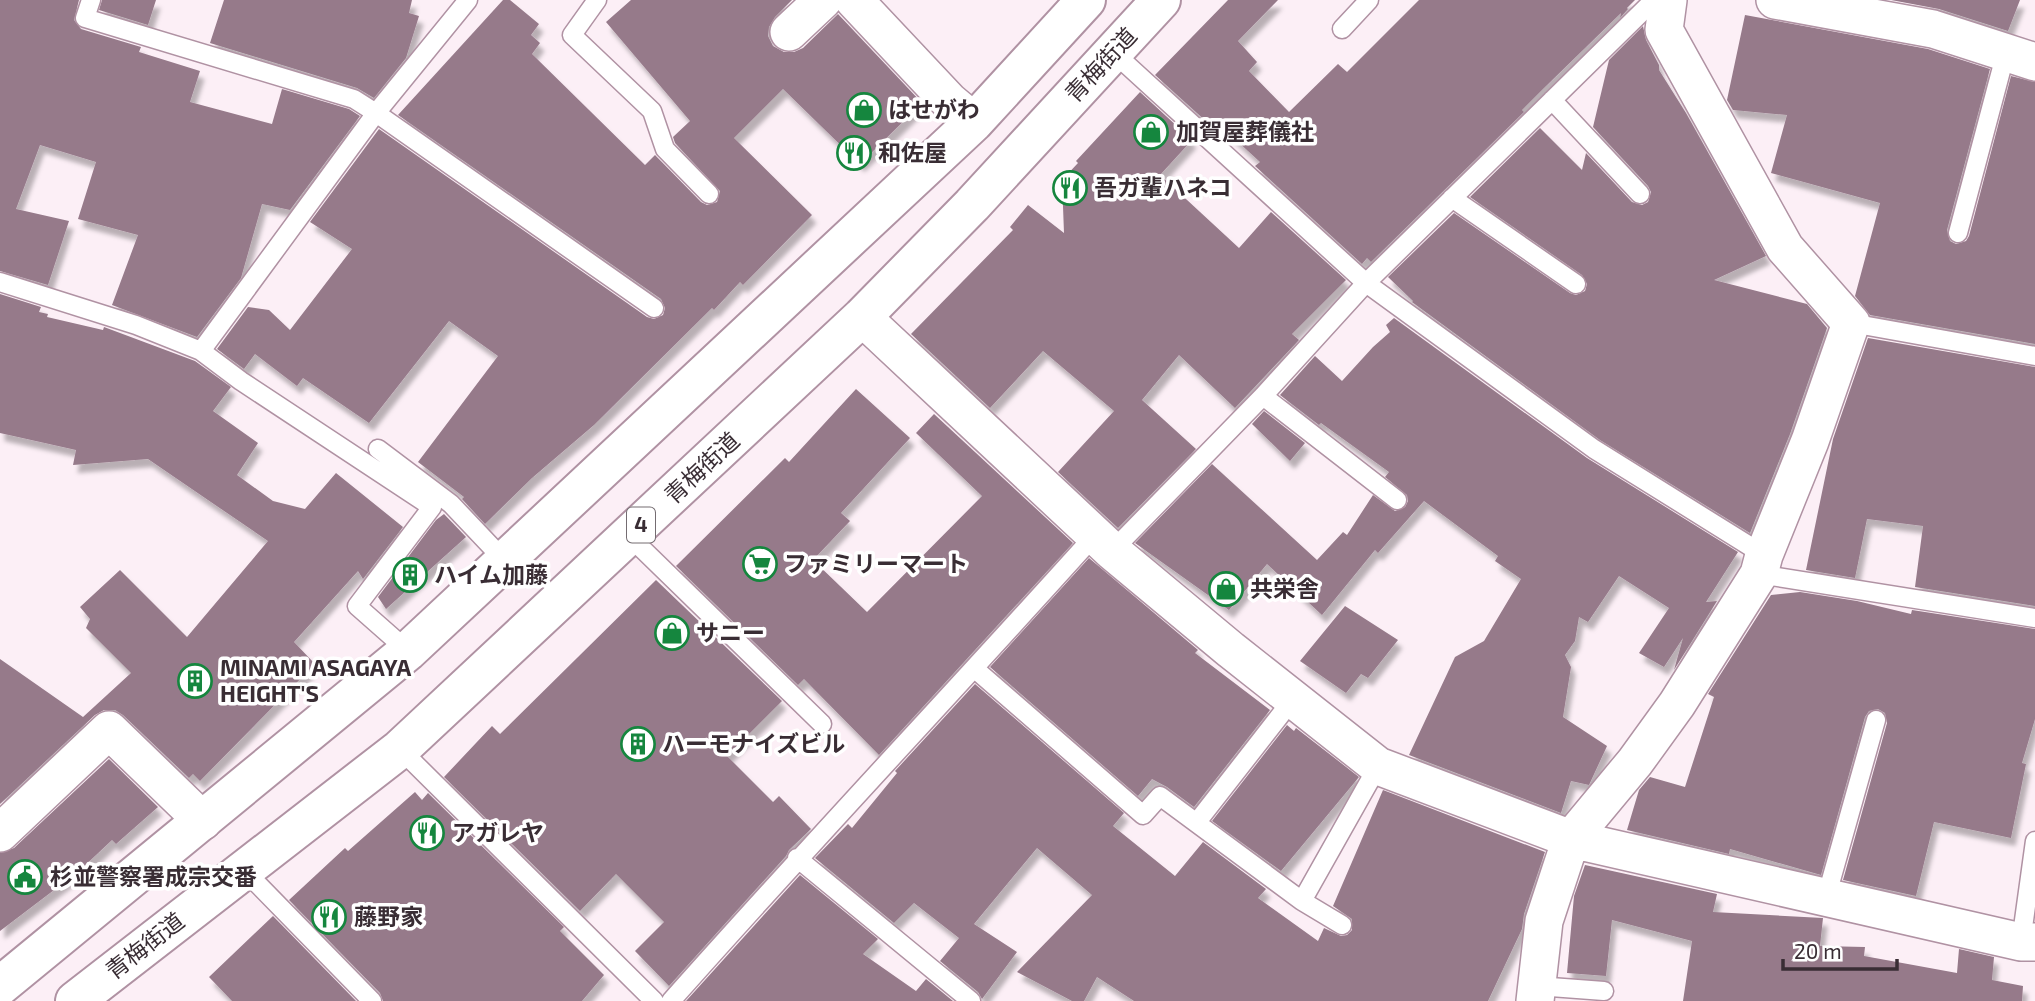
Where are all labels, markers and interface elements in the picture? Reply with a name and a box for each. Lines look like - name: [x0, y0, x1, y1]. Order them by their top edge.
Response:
- street label: 青梅街道: [1059, 21, 1142, 108]
- shop icon: はせがわ: [845, 91, 883, 129]
- place label: はせがわ: [888, 95, 980, 123]
- shop icon: 加賀屋葬儀社: [1132, 113, 1170, 151]
- place label: 加賀屋葬儀社: [1176, 117, 1314, 145]
- restaurant icon: 和佐屋: [835, 134, 873, 172]
- place label: 和佐屋: [878, 138, 947, 166]
- restaurant icon: 吾ガ輩ハネコ: [1051, 169, 1089, 207]
- place label: 吾ガ輩ハネコ: [1094, 173, 1232, 201]
- street label: 青梅街道: [658, 426, 745, 509]
- road number: 4: [627, 508, 655, 542]
- supermarket icon: ファミリーマート: [741, 545, 779, 583]
- place label: ファミリーマート: [784, 549, 968, 577]
- building icon: ハイム加藤: [391, 556, 429, 594]
- place label: ハイム加藤: [434, 560, 548, 588]
- shop icon: 共栄舎: [1207, 570, 1245, 608]
- place label: 共栄舎: [1250, 574, 1319, 602]
- shop icon: サニー: [653, 614, 691, 652]
- place label: サニー: [696, 618, 765, 646]
- place label: MINAMI ASAGAYA HEIGHT'S: [220, 653, 411, 707]
- building icon: MINAMI ASAGAYA HEIGHT'S: [176, 662, 214, 700]
- building icon: ハーモナイズビル: [619, 725, 657, 763]
- place label: ハーモナイズビル: [662, 729, 845, 757]
- restaurant icon: アガレヤ: [408, 814, 446, 852]
- place label: アガレヤ: [452, 818, 544, 846]
- public building icon: 杉並警察署成宗交番: [6, 858, 44, 896]
- place label: 杉並警察署成宗交番: [50, 862, 257, 890]
- restaurant icon: 藤野家: [310, 898, 348, 936]
- place label: 藤野家: [354, 902, 423, 930]
- street label: 青梅街道: [100, 906, 189, 985]
- scale bar: [1783, 928, 1897, 972]
- text: 20 m: [1794, 938, 1842, 963]

